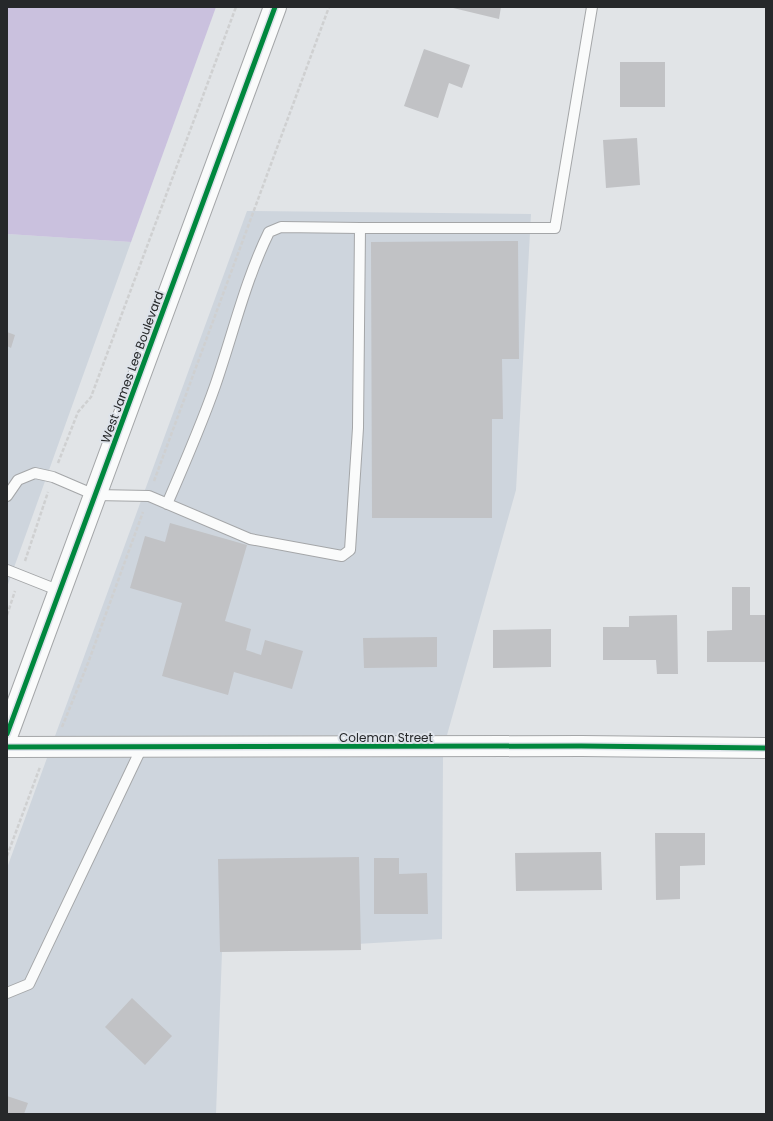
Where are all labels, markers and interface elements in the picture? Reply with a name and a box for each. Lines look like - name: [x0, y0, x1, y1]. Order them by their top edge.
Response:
- street label: West James Lee Boulevard: [97, 289, 167, 445]
- street label: Coleman Street: [339, 729, 433, 746]

